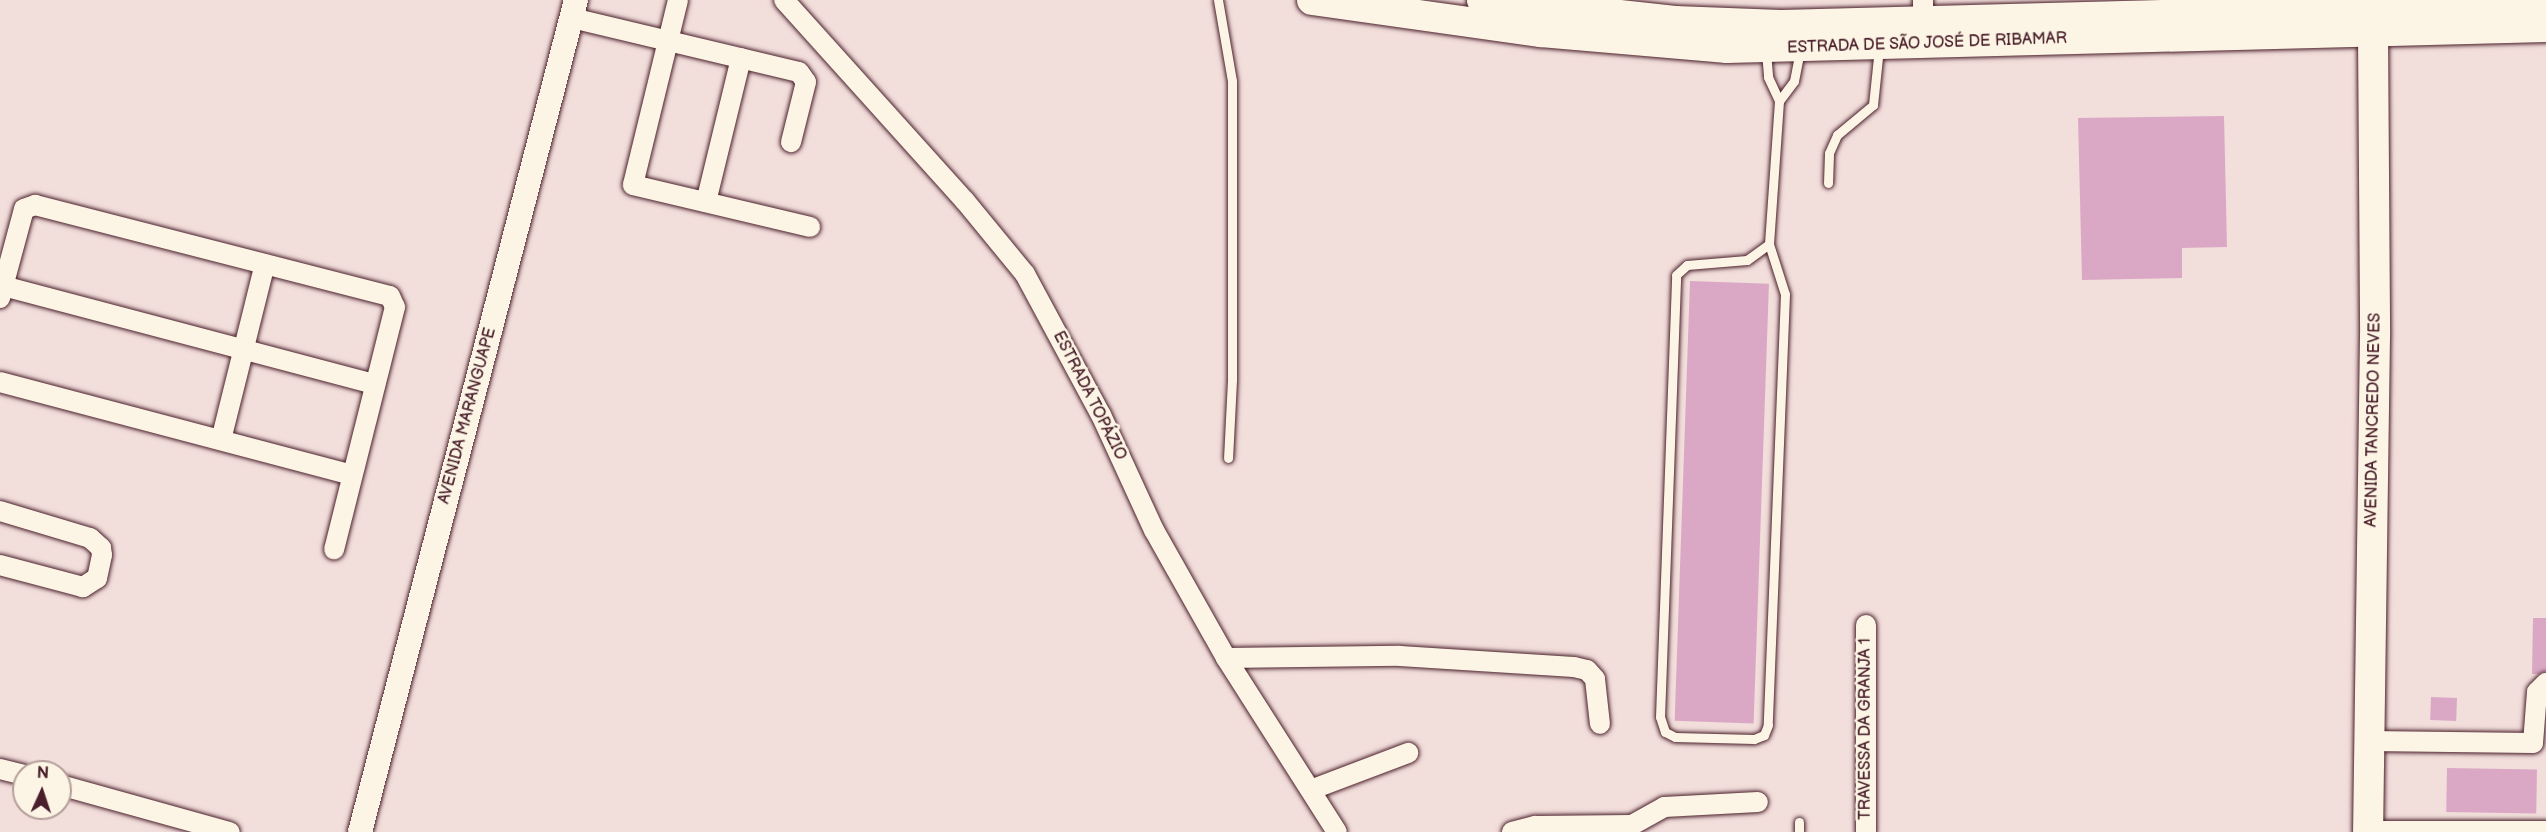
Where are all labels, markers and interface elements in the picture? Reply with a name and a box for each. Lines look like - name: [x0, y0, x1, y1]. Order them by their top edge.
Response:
- street label: ESTRADA DE SÃO JOSÉ DE RIBAMAR: [1786, 29, 2068, 59]
- street label: AVENIDA TANCREDO NEVES: [2363, 312, 2385, 528]
- street label: AVENIDA MARANGUAPE: [435, 326, 501, 506]
- street label: ESTRADA TOPÁZIO: [1048, 328, 1130, 464]
- street label: TRAVESSA DA GRANJA 1: [1856, 638, 1876, 820]
- north arrow: [12, 760, 72, 820]
- text: N: [36, 764, 49, 783]

